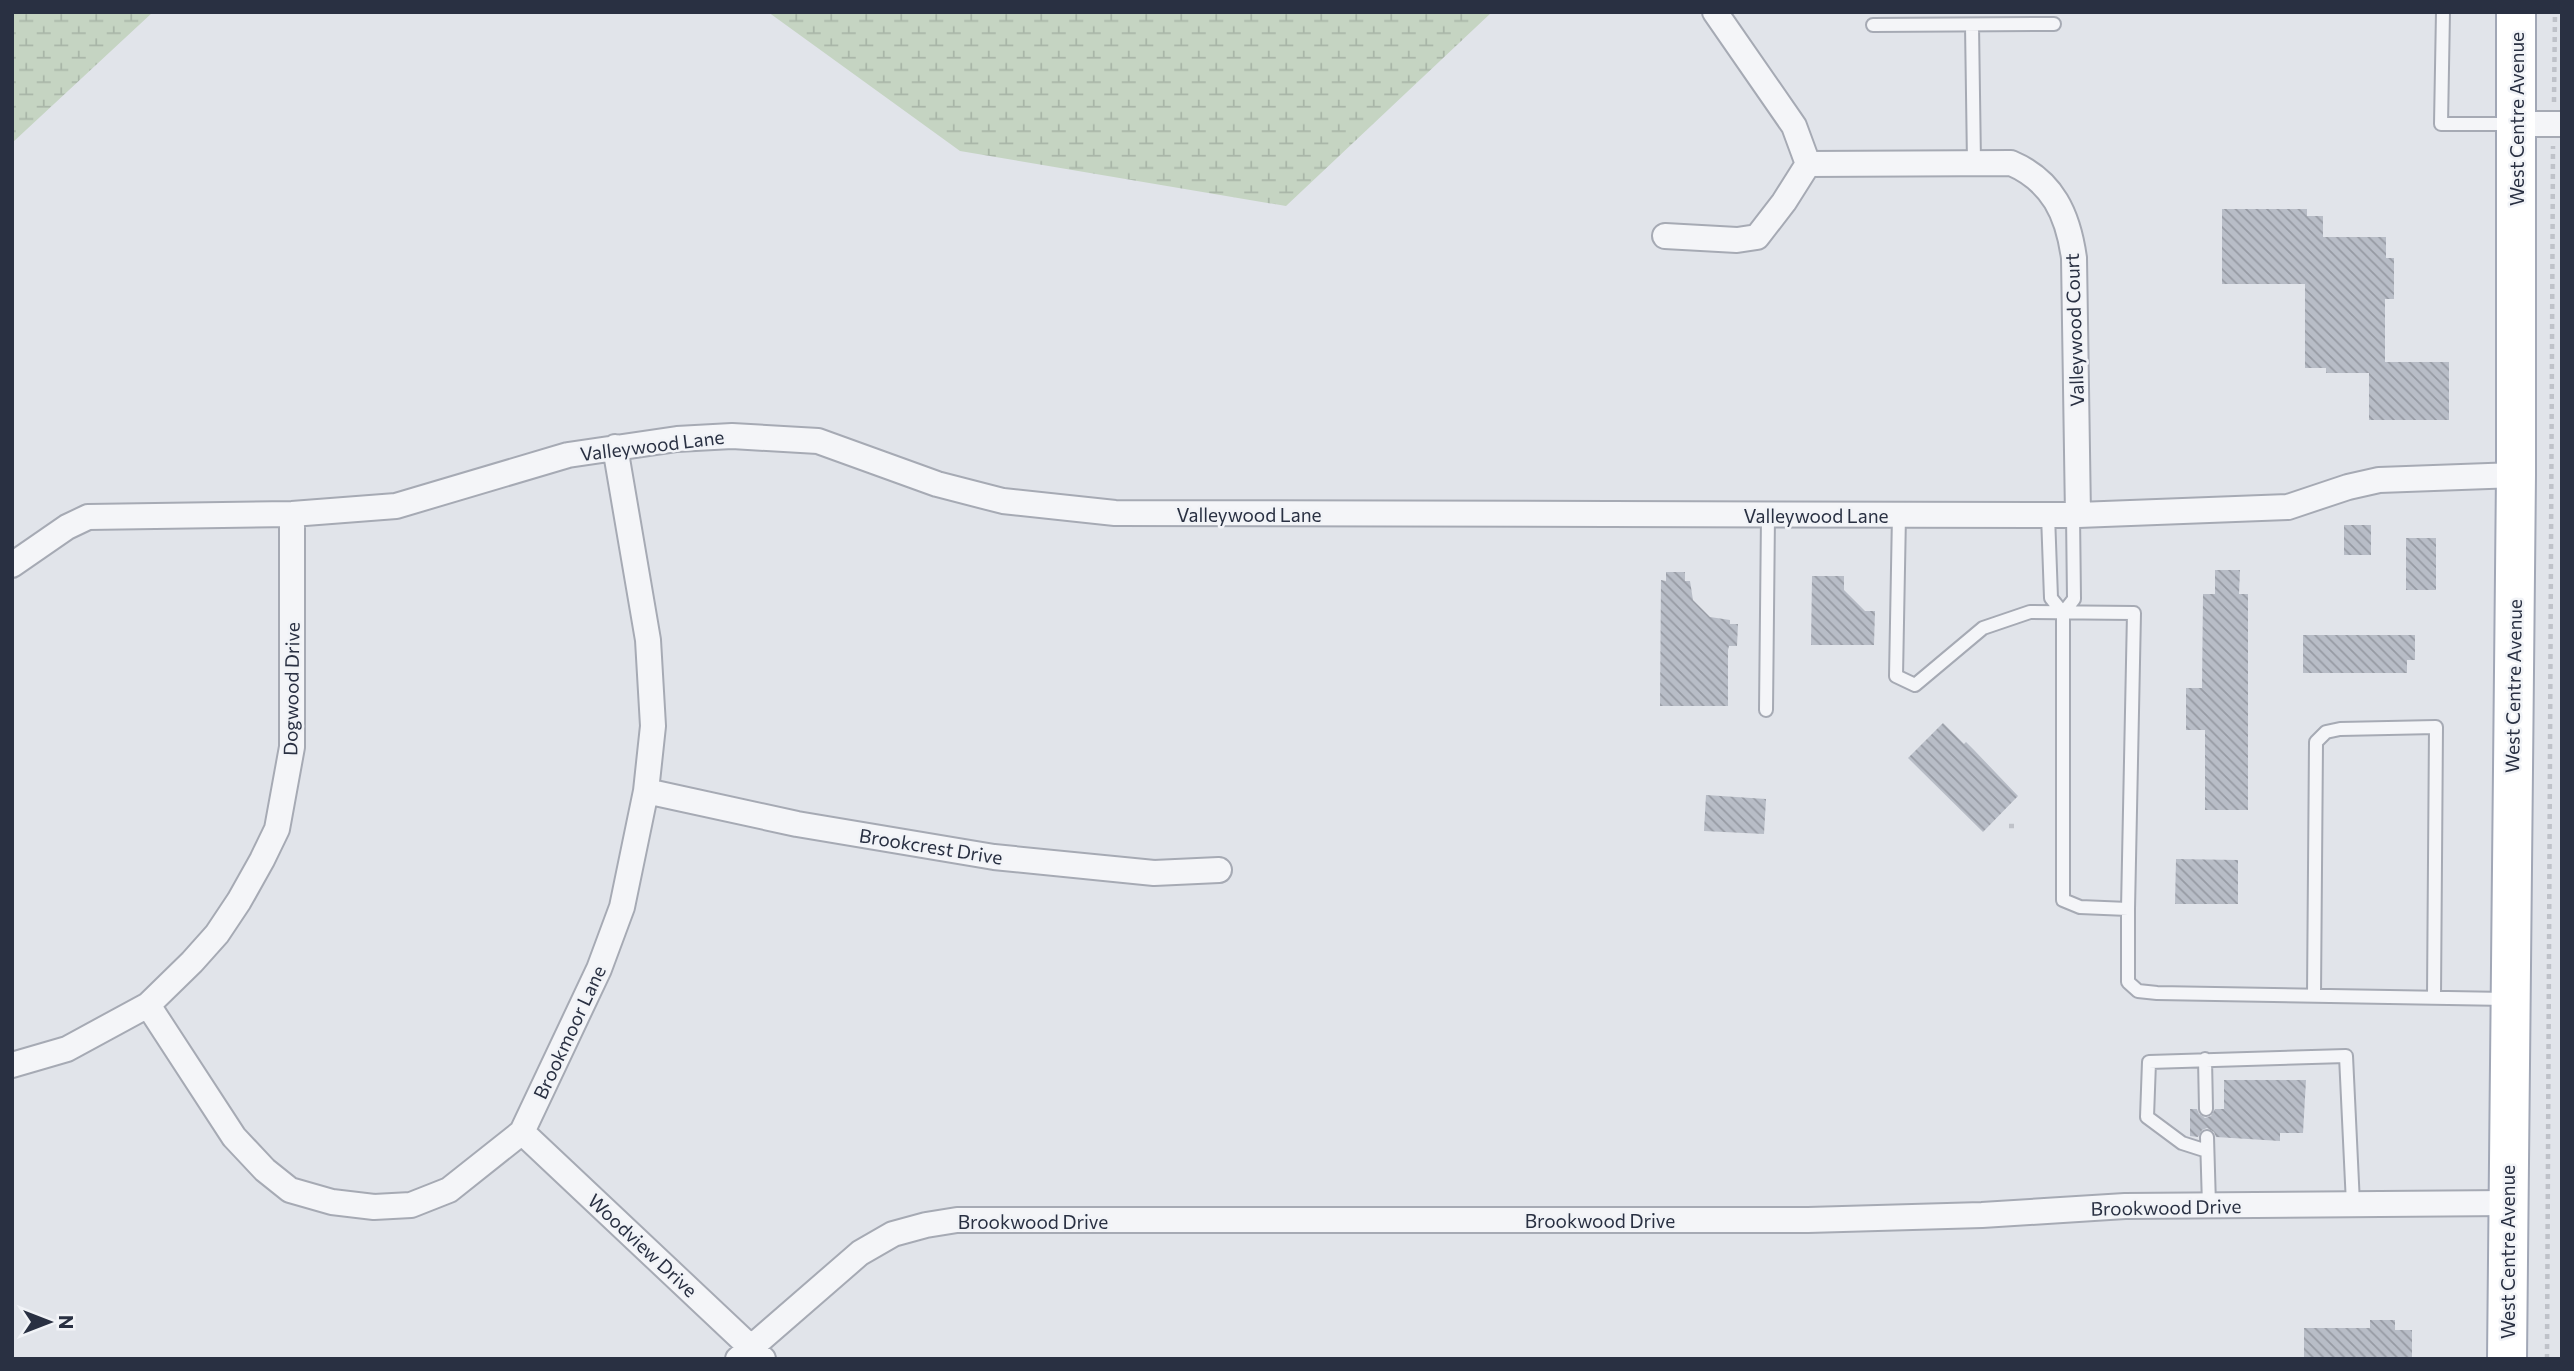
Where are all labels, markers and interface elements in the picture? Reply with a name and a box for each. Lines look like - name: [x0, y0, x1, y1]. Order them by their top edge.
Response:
- street label: West Centre Avenue: [2505, 32, 2528, 206]
- street label: Valleywood Court: [2060, 253, 2088, 407]
- street label: Valleywood Lane: [579, 425, 725, 465]
- street label: Valleywood Lane: [1176, 503, 1322, 526]
- street label: Valleywood Lane: [1743, 504, 1889, 527]
- street label: West Centre Avenue: [2500, 599, 2526, 773]
- street label: Dogwood Drive: [278, 622, 304, 756]
- street label: Brookcrest Drive: [858, 823, 1004, 869]
- street label: Brookmoor Lane: [528, 962, 610, 1102]
- street label: West Centre Avenue: [2496, 1165, 2519, 1339]
- street label: Woodview Drive: [584, 1189, 702, 1301]
- street label: Brookwood Drive: [2090, 1194, 2242, 1220]
- street label: Brookwood Drive: [1525, 1209, 1675, 1232]
- street label: Brookwood Drive: [958, 1210, 1108, 1233]
- north arrow: [14, 1287, 84, 1357]
- text: N: [55, 1315, 78, 1329]

